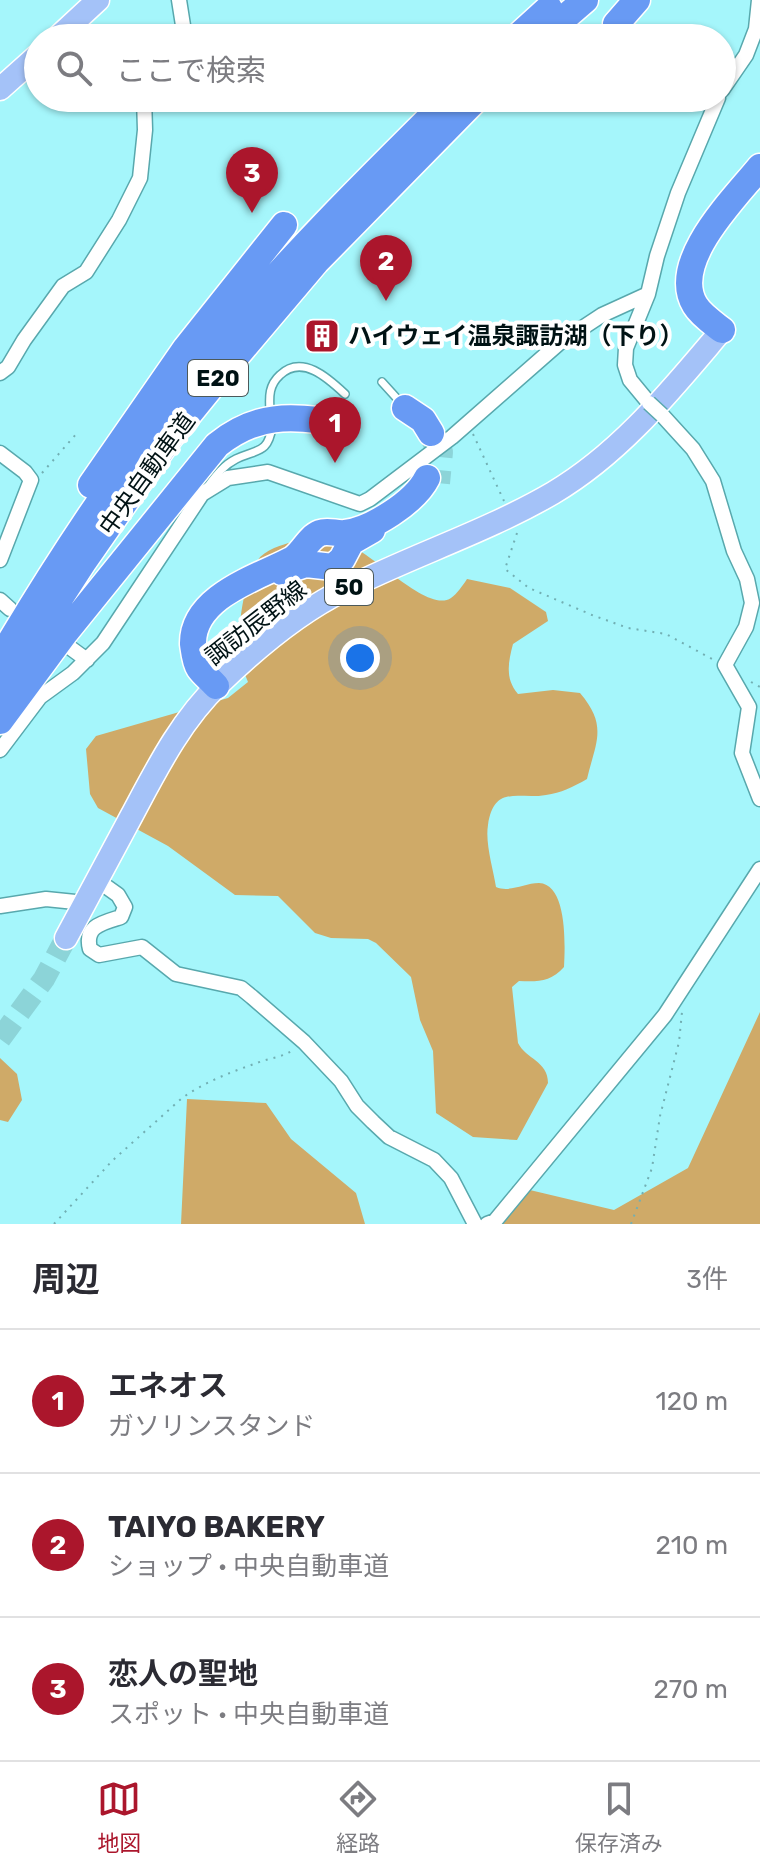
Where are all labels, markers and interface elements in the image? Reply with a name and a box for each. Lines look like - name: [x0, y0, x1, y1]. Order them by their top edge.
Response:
- search box: [24, 24, 736, 112]
- icon: search: [52, 46, 96, 90]
- text: ここで検索: [116, 53, 266, 89]
- pin: 3: [226, 147, 278, 213]
- pin: 2: [360, 235, 412, 301]
- building icon: ハイウェイ温泉諏訪湖（下り）: [303, 317, 341, 355]
- place label: ハイウェイ温泉諏訪湖（下り）: [348, 322, 684, 350]
- road number: E20: [188, 360, 248, 396]
- pin: 1: [309, 397, 361, 463]
- street label: 中央自動車道: [93, 408, 201, 540]
- road number: 50: [325, 569, 373, 605]
- street label: 諏訪辰野線: [200, 575, 312, 671]
- your location: [340, 638, 380, 678]
- text: 周辺: [32, 1259, 100, 1300]
- text: 3件: [686, 1264, 728, 1295]
- text: エネオス: [108, 1368, 228, 1404]
- text: 1: [52, 1386, 64, 1417]
- text: 120 m: [656, 1386, 728, 1417]
- text: ガソリンスタンド: [108, 1411, 315, 1442]
- text: TAIYO BAKERY: [108, 1509, 325, 1545]
- text: 2: [50, 1530, 66, 1561]
- text: 210 m: [656, 1530, 728, 1561]
- text: ショップ · 中央自動車道: [108, 1551, 389, 1582]
- text: 恋人の聖地: [108, 1656, 258, 1692]
- text: 3: [49, 1674, 67, 1705]
- text: 270 m: [653, 1674, 728, 1705]
- text: スポット · 中央自動車道: [108, 1699, 389, 1730]
- tab: 地図: [97, 1777, 141, 1857]
- tab: 経路: [336, 1777, 380, 1857]
- tab: 保存済み: [575, 1777, 663, 1857]

